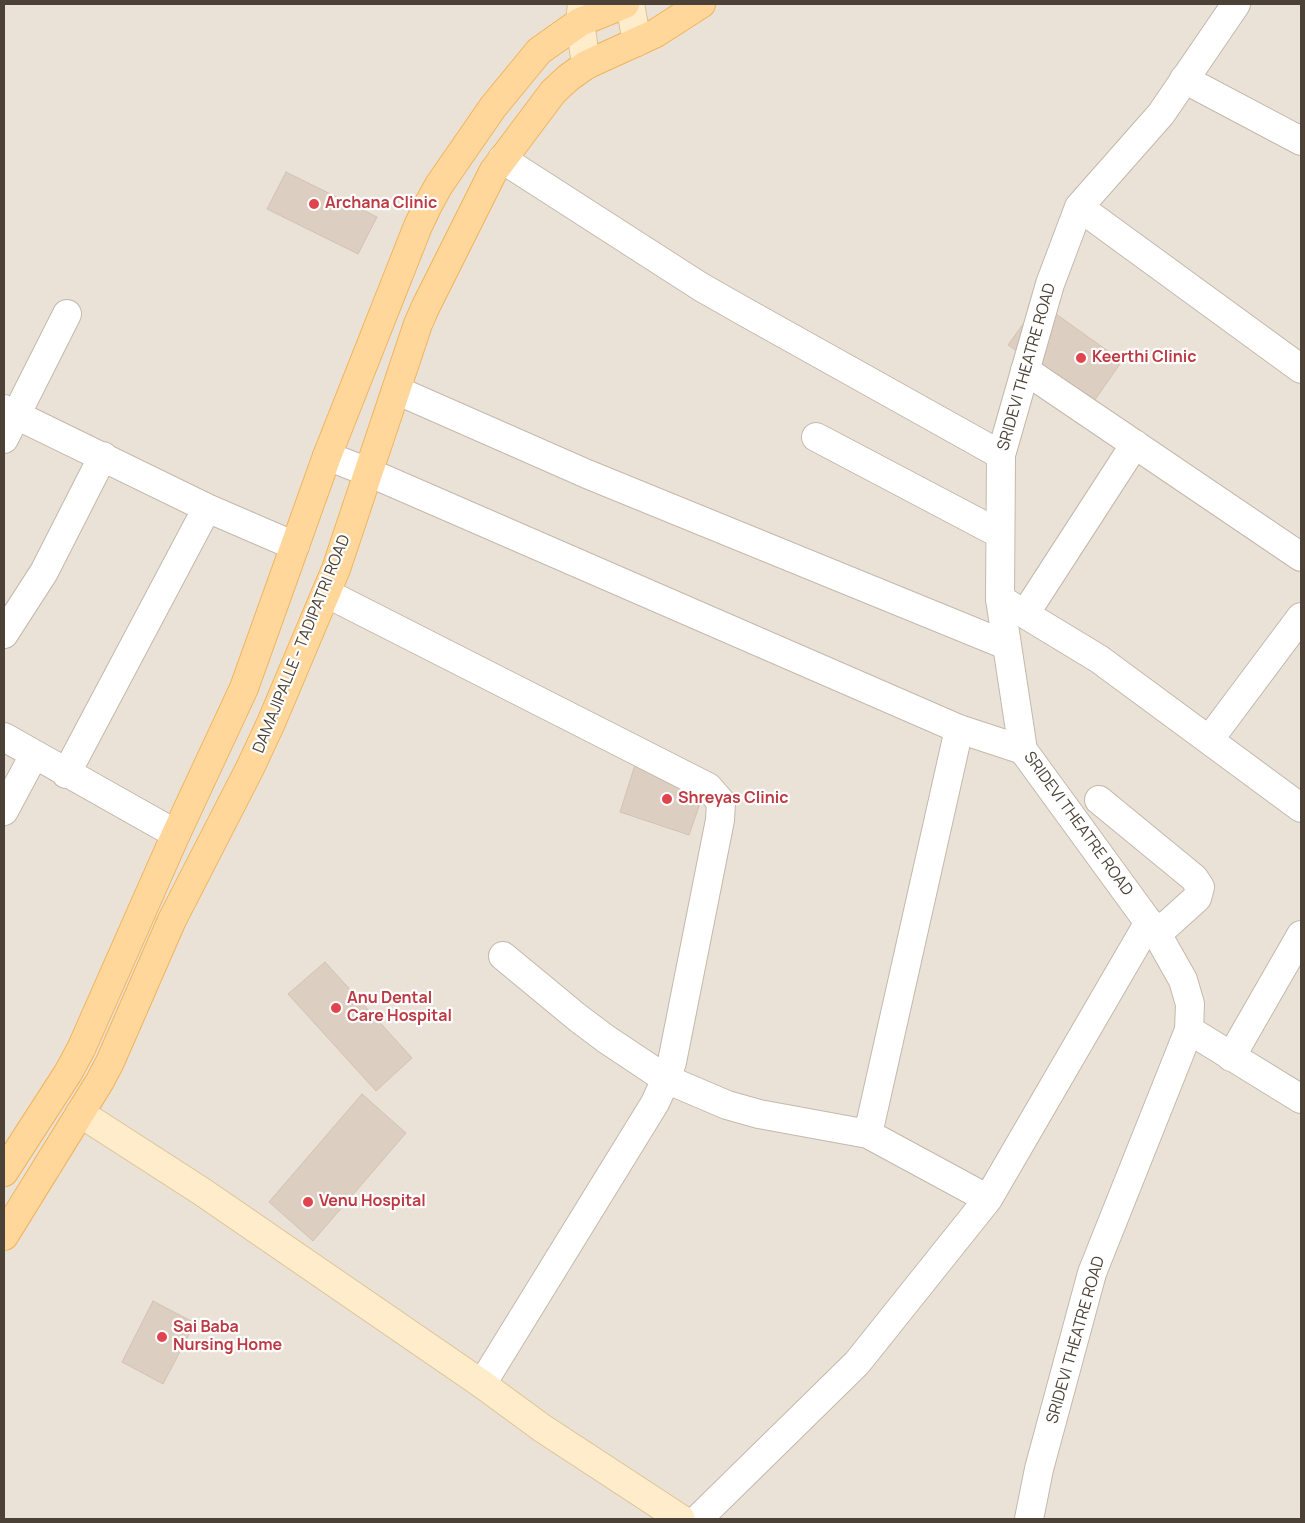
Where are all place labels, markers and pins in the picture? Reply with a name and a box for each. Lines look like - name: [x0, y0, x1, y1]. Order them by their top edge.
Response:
- place label: Archana Clinic: [325, 194, 437, 214]
- marker: Archana Clinic: [307, 197, 321, 211]
- place label: Keerthi Clinic: [1092, 348, 1196, 368]
- marker: Keerthi Clinic: [1074, 351, 1088, 365]
- place label: Shreyas Clinic: [678, 789, 788, 809]
- marker: Shreyas Clinic: [660, 792, 674, 806]
- place label: Anu Dental Care Hospital: [347, 989, 452, 1027]
- marker: Anu Dental Care Hospital: [329, 1001, 343, 1015]
- place label: Venu Hospital: [319, 1192, 426, 1212]
- marker: Venu Hospital: [301, 1195, 315, 1209]
- place label: Sai Baba Nursing Home: [173, 1318, 282, 1356]
- marker: Sai Baba Nursing Home: [155, 1330, 169, 1344]

